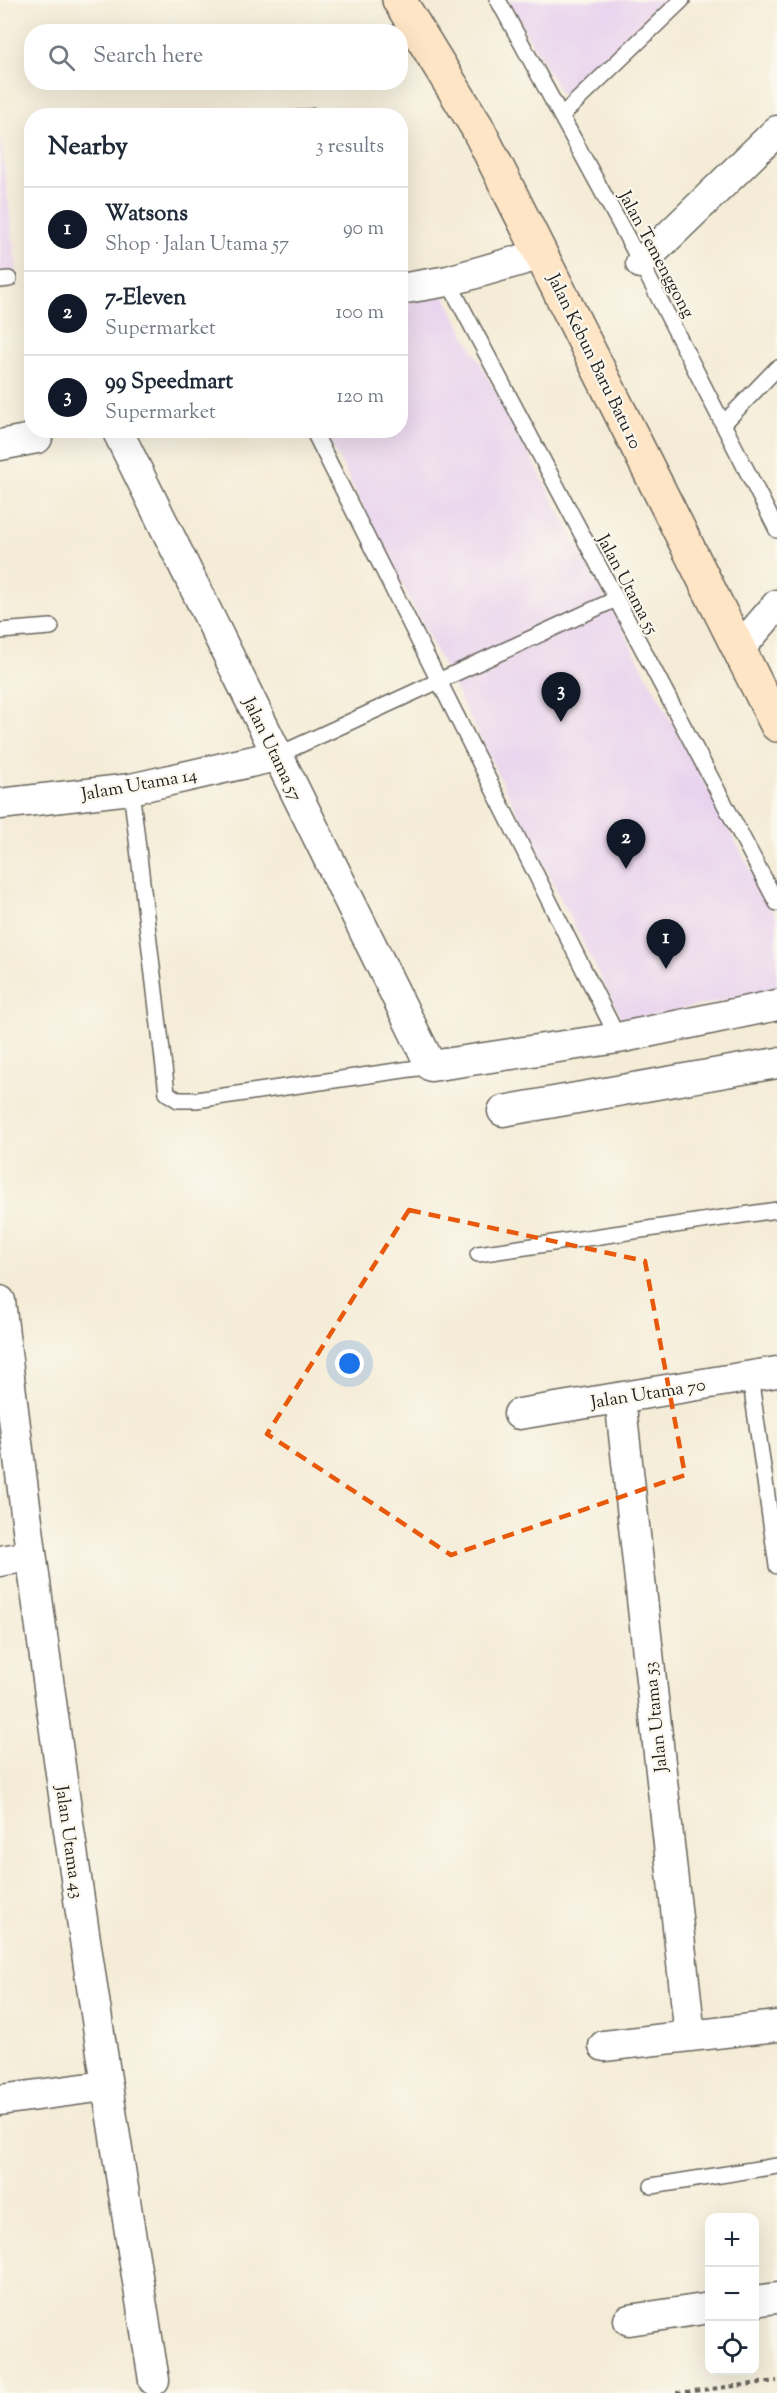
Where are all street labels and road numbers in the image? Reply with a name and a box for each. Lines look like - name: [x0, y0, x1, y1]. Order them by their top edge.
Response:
- street label: Jalan Temenggong: [610, 186, 700, 323]
- street label: Jalan Kebun Baru Batu 10: [539, 269, 647, 454]
- street label: Jalan Utama 55: [588, 529, 664, 640]
- street label: Jalan Utama 57: [234, 693, 308, 806]
- street label: Jalam Utama 14: [79, 763, 199, 809]
- street label: Jalan Utama 70: [588, 1373, 707, 1417]
- street label: Jalan Utama 53: [638, 1660, 676, 1774]
- street label: Jalan Utama 43: [47, 1783, 89, 1900]

